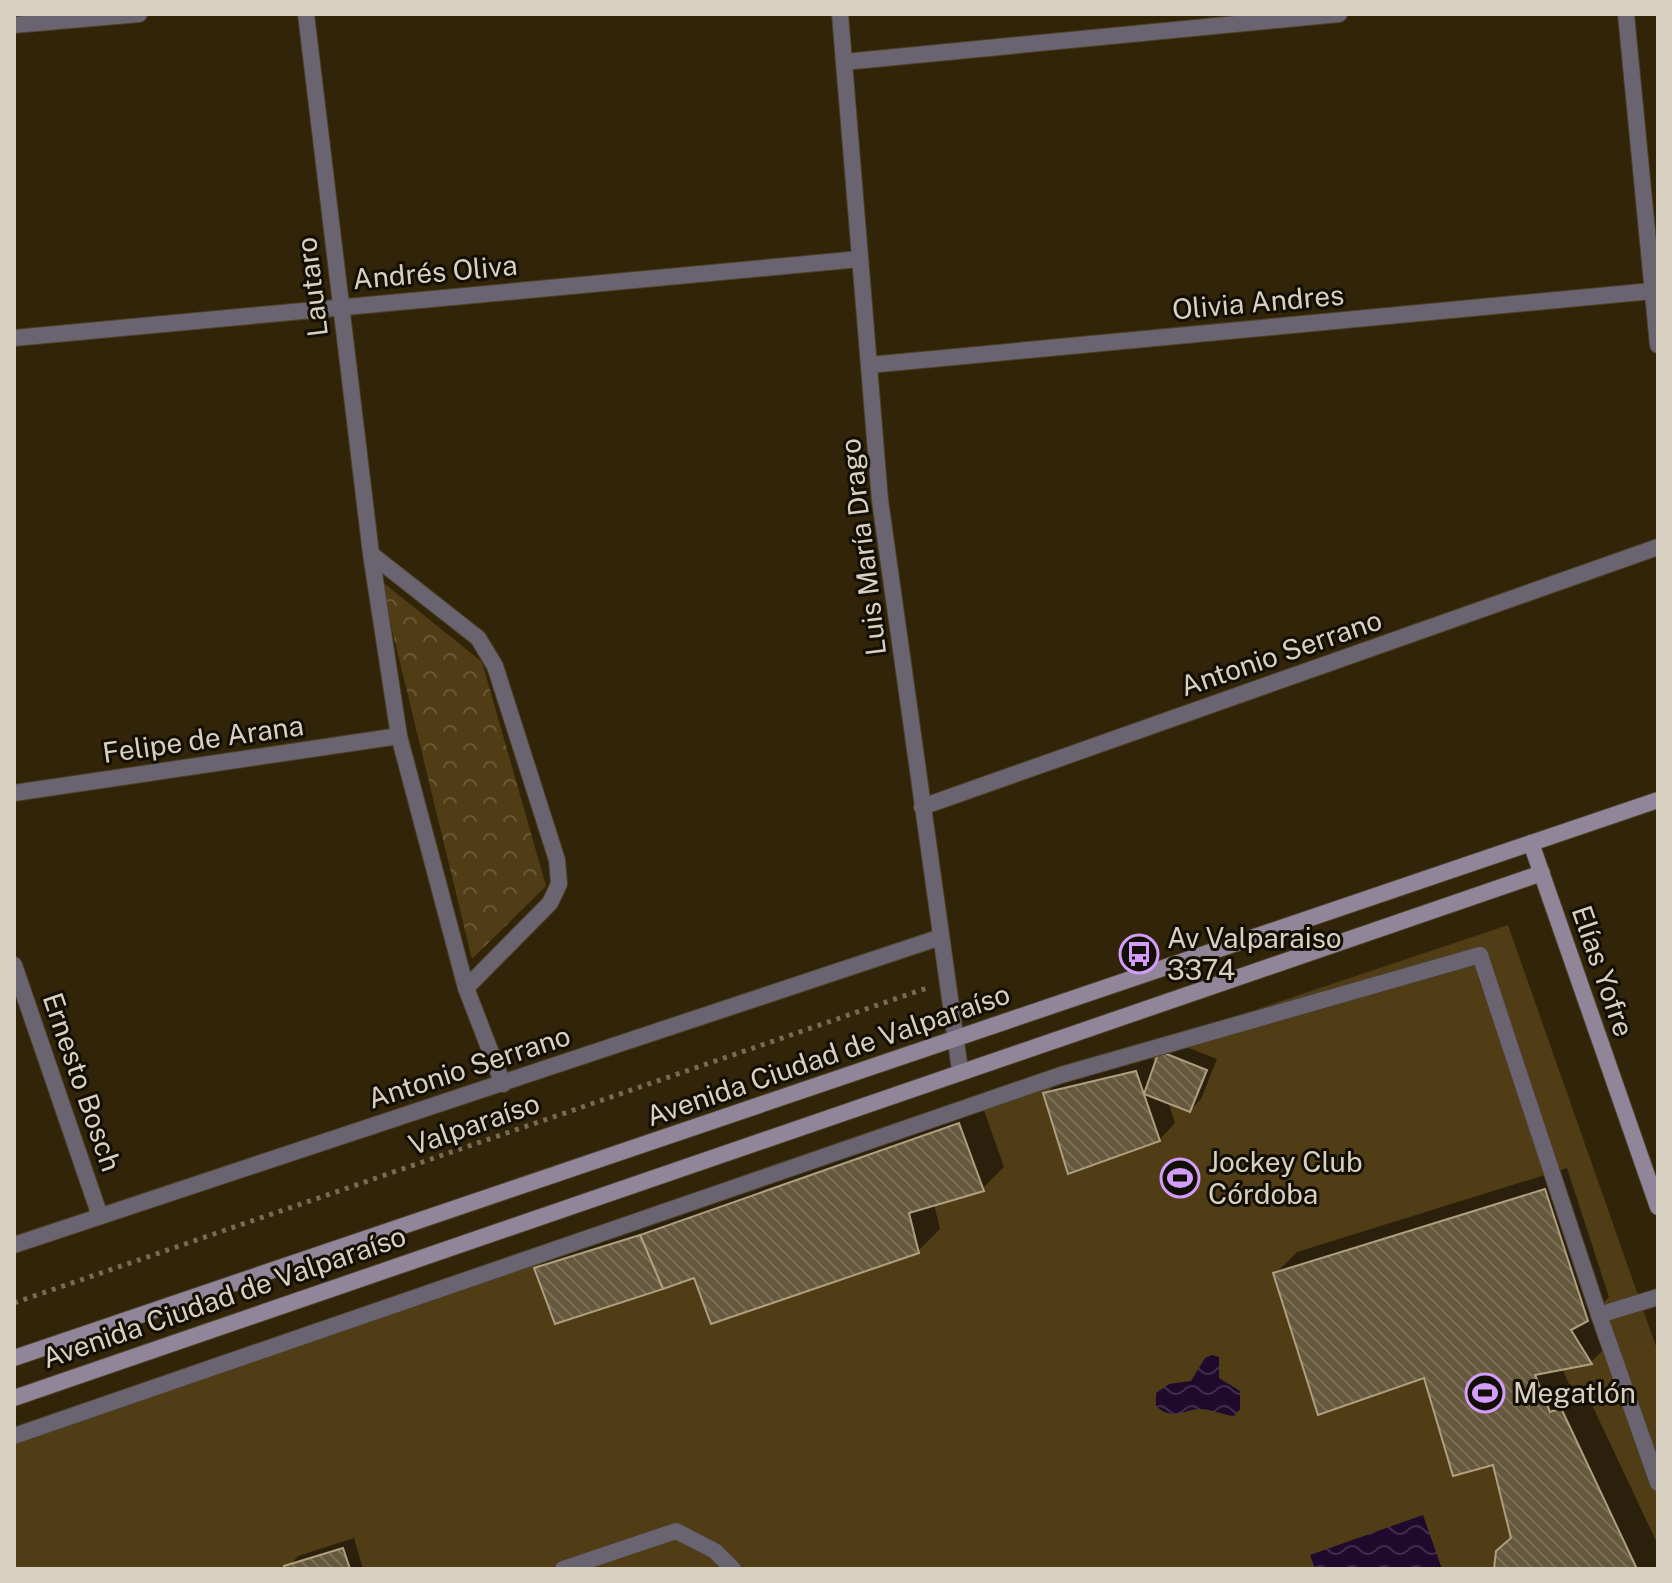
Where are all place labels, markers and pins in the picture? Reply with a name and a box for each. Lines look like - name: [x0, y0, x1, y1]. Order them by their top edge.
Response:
- place label: Av Valparaiso 3374: [1167, 921, 1342, 986]
- bus stop icon: Av Valparaiso 3374: [1118, 933, 1160, 975]
- place label: Jockey Club Córdoba: [1208, 1145, 1363, 1210]
- sports icon: Jockey Club Córdoba: [1159, 1157, 1201, 1199]
- sports icon: Megatlón: [1464, 1372, 1506, 1414]
- place label: Megatlón: [1513, 1376, 1636, 1409]

